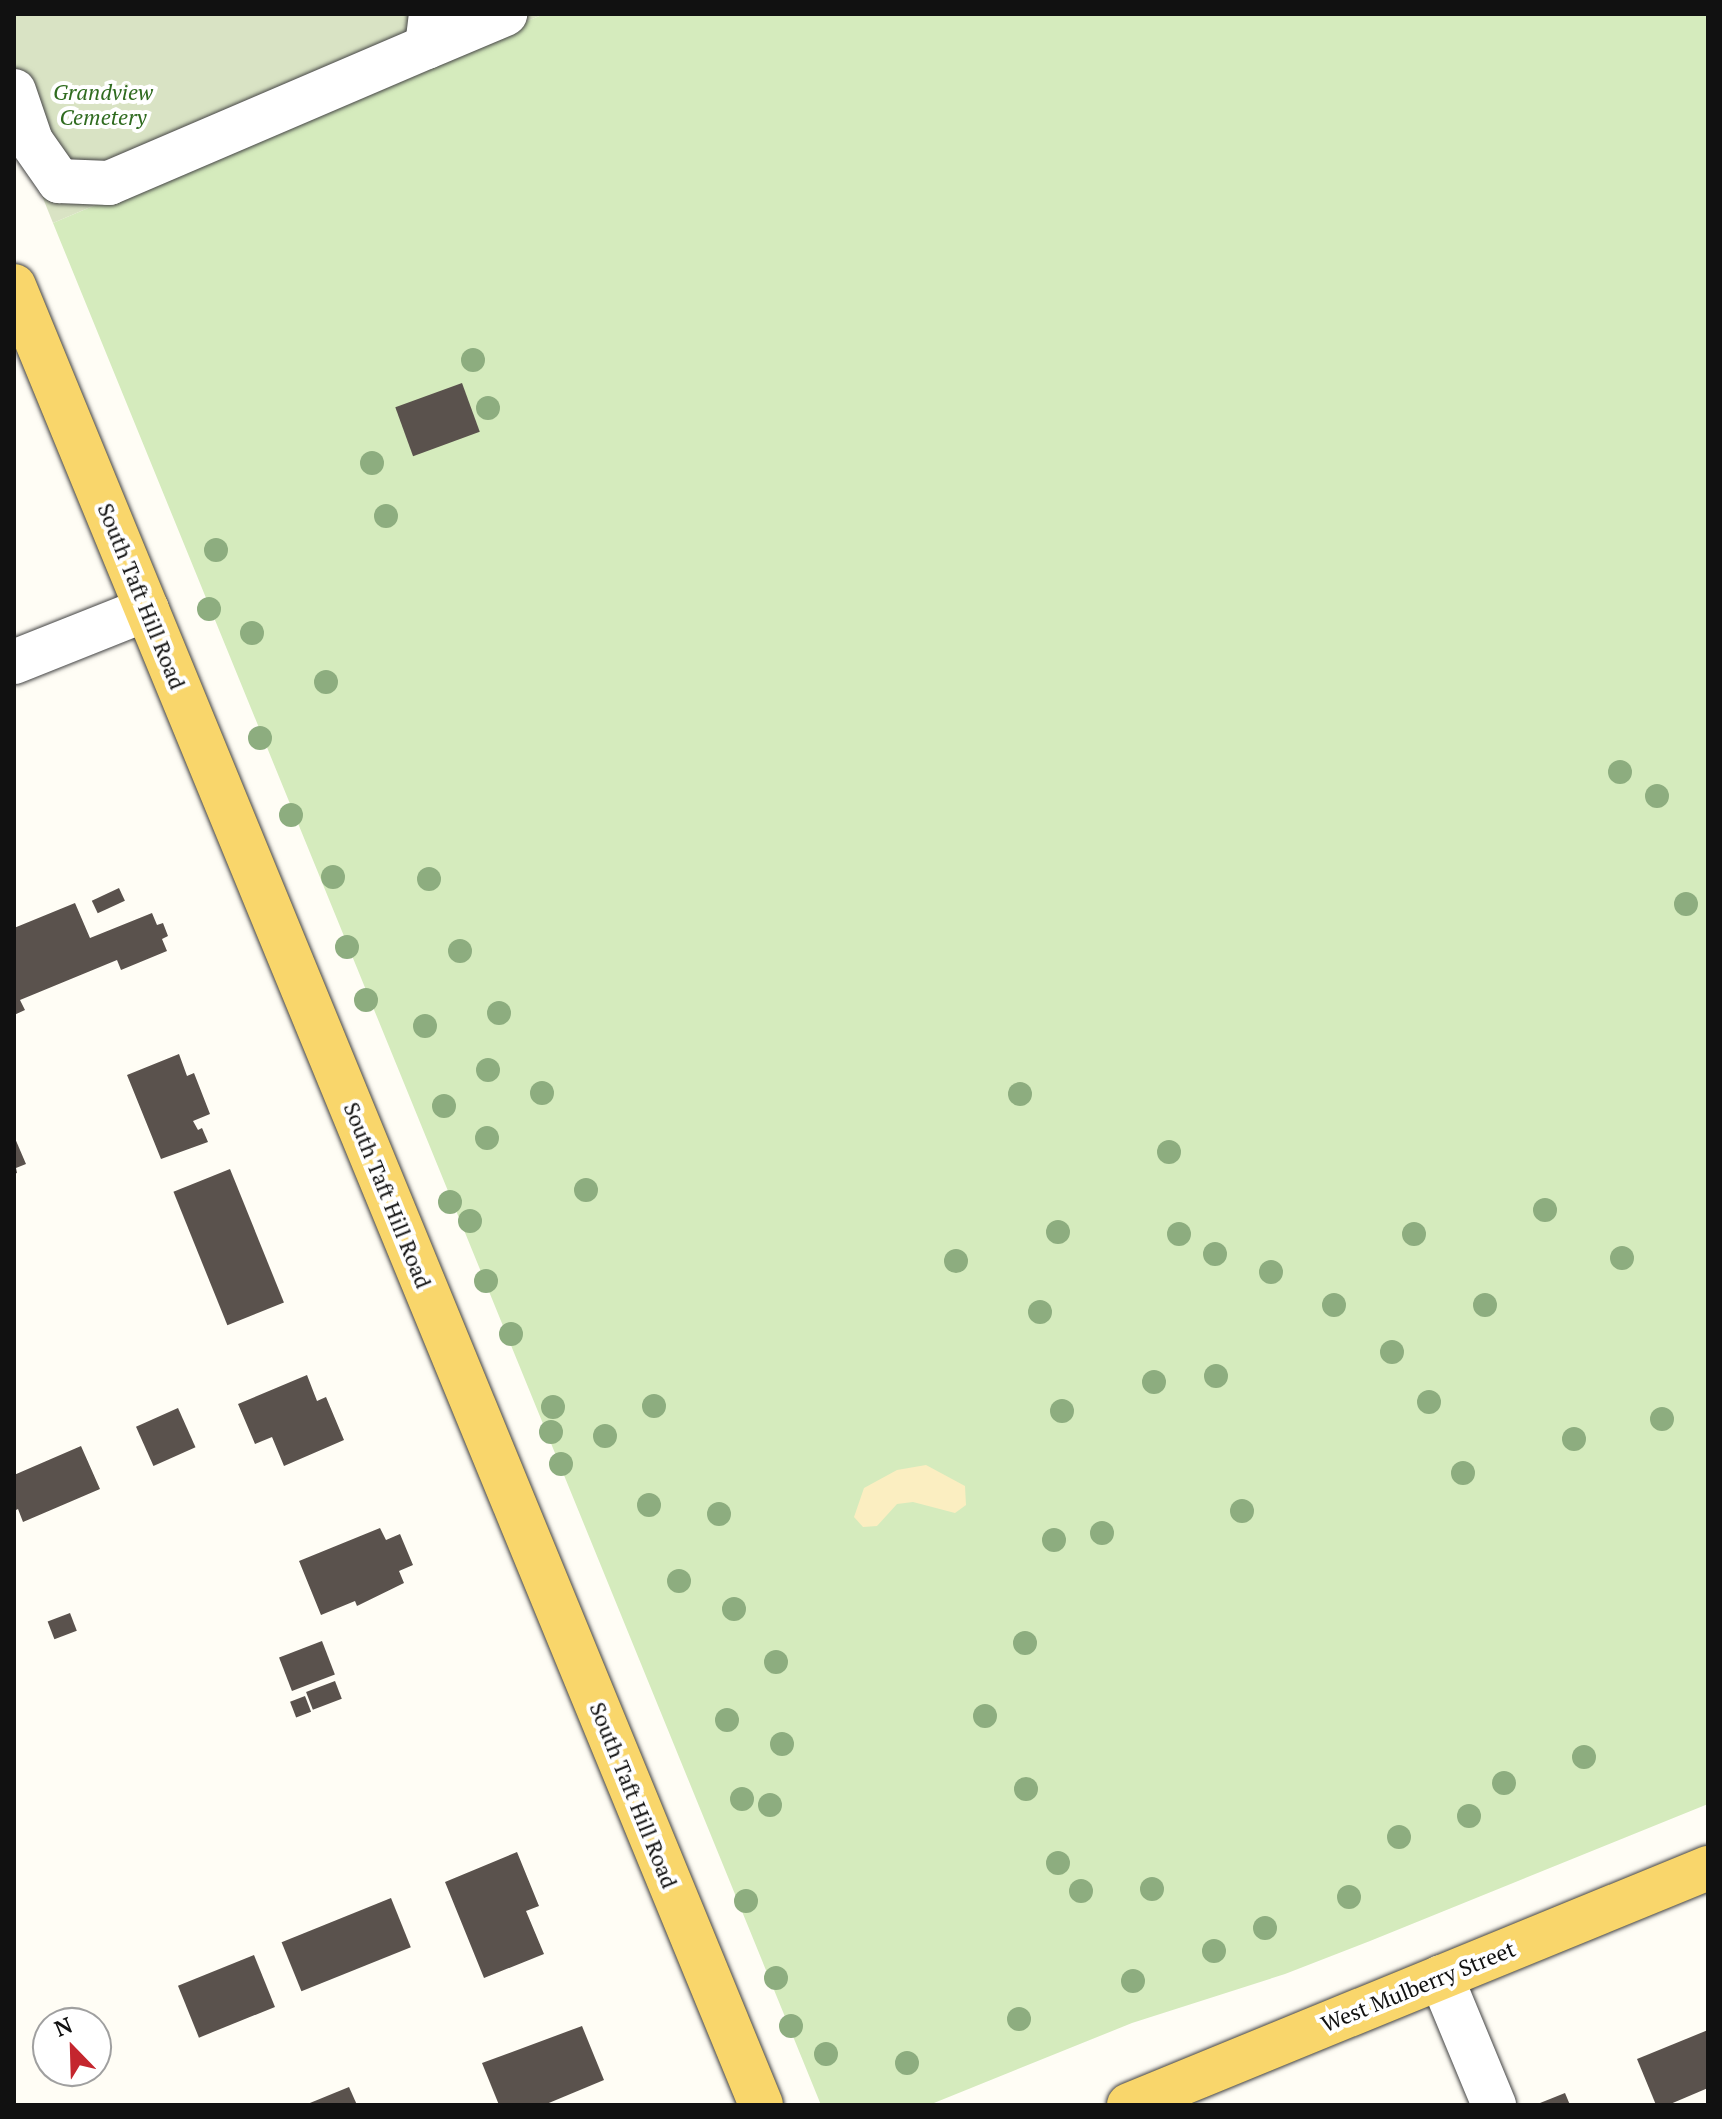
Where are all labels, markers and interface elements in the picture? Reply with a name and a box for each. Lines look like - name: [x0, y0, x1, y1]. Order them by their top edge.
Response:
- park label: Grandview Cemetery: [53, 78, 153, 130]
- street label: South Taft Hill Road: [93, 499, 191, 693]
- street label: South Taft Hill Road: [339, 1098, 437, 1292]
- street label: South Taft Hill Road: [585, 1698, 683, 1892]
- street label: West Mulberry Street: [1317, 1935, 1519, 2037]
- north arrow: [32, 2007, 112, 2087]
- text: N: [50, 2010, 77, 2043]

